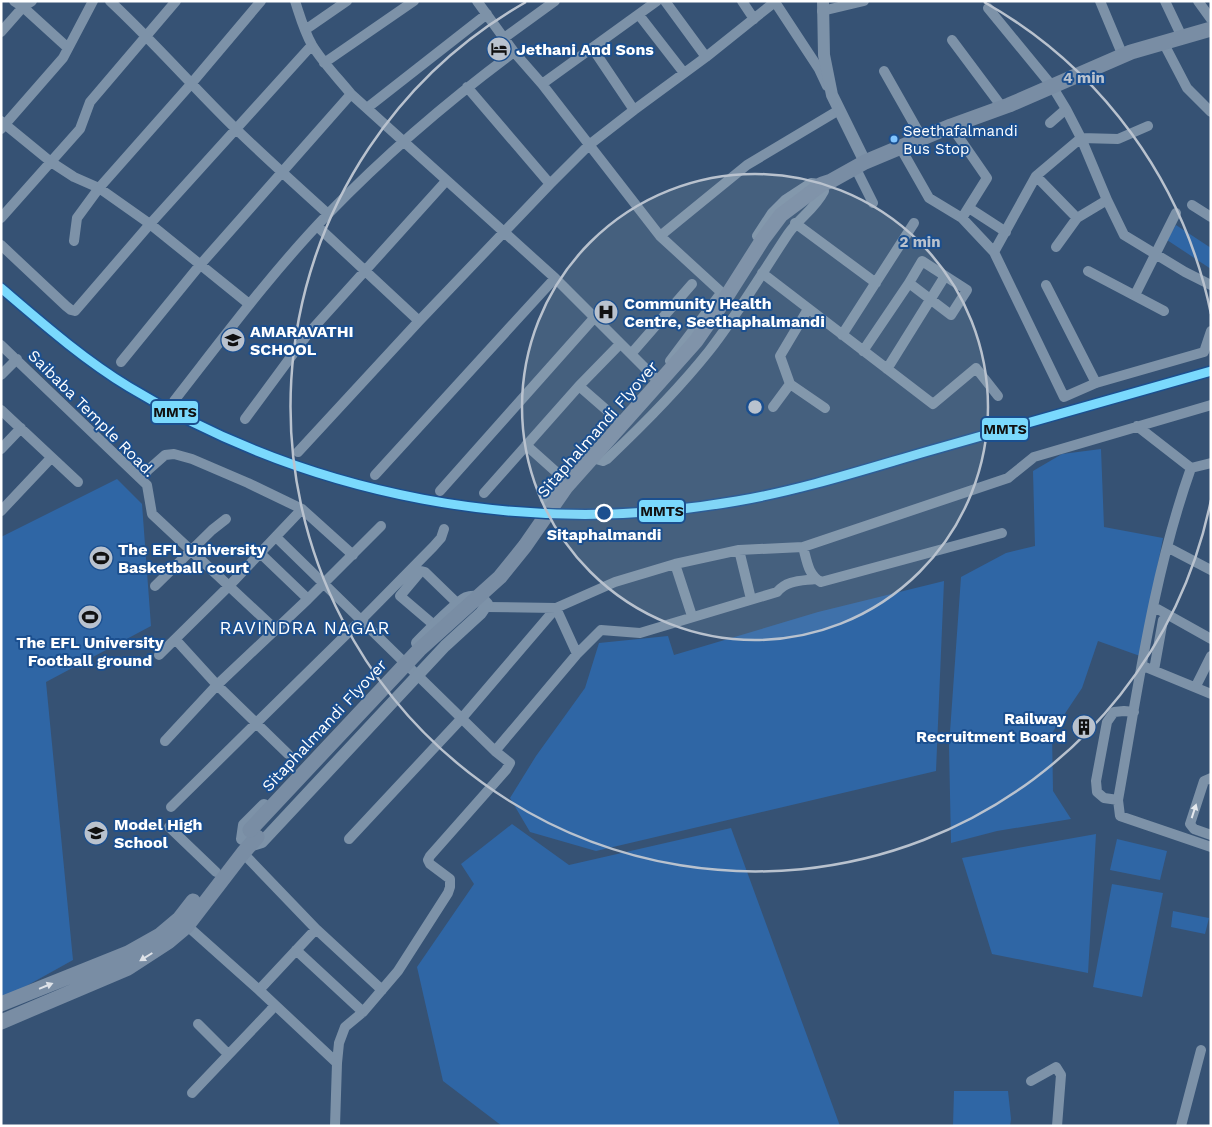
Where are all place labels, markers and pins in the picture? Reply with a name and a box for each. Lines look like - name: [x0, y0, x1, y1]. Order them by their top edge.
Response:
- hotel icon: Jethani And Sons: [486, 36, 512, 62]
- place label: Jethani And Sons: [516, 40, 654, 59]
- place label: Seethafalmandi Bus Stop: [903, 122, 1018, 158]
- marker: Seethafalmandi Bus Stop: [889, 134, 899, 144]
- place label: Community Health Centre, Seethaphalmandi: [624, 294, 825, 331]
- hospital icon: Community Health Centre, Seethaphalmandi: [593, 299, 619, 325]
- place label: AMARAVATHI SCHOOL: [250, 322, 354, 359]
- school or university icon: AMARAVATHI SCHOOL: [220, 327, 246, 353]
- centre of rings: [746, 398, 764, 416]
- marker: Sitaphalmandi: [595, 504, 613, 522]
- place label: Sitaphalmandi: [547, 525, 661, 544]
- place label: The EFL University Basketball court: [118, 540, 267, 577]
- sports icon: The EFL University Basketball court: [88, 545, 114, 571]
- sports icon: The EFL University Football ground: [77, 604, 103, 630]
- place label: The EFL University Football ground: [16, 633, 165, 670]
- place label: Railway Recruitment Board: [916, 709, 1067, 746]
- building icon: Railway Recruitment Board: [1071, 714, 1097, 740]
- place label: Model High School: [114, 815, 202, 852]
- school or university icon: Model High School: [83, 820, 109, 846]

